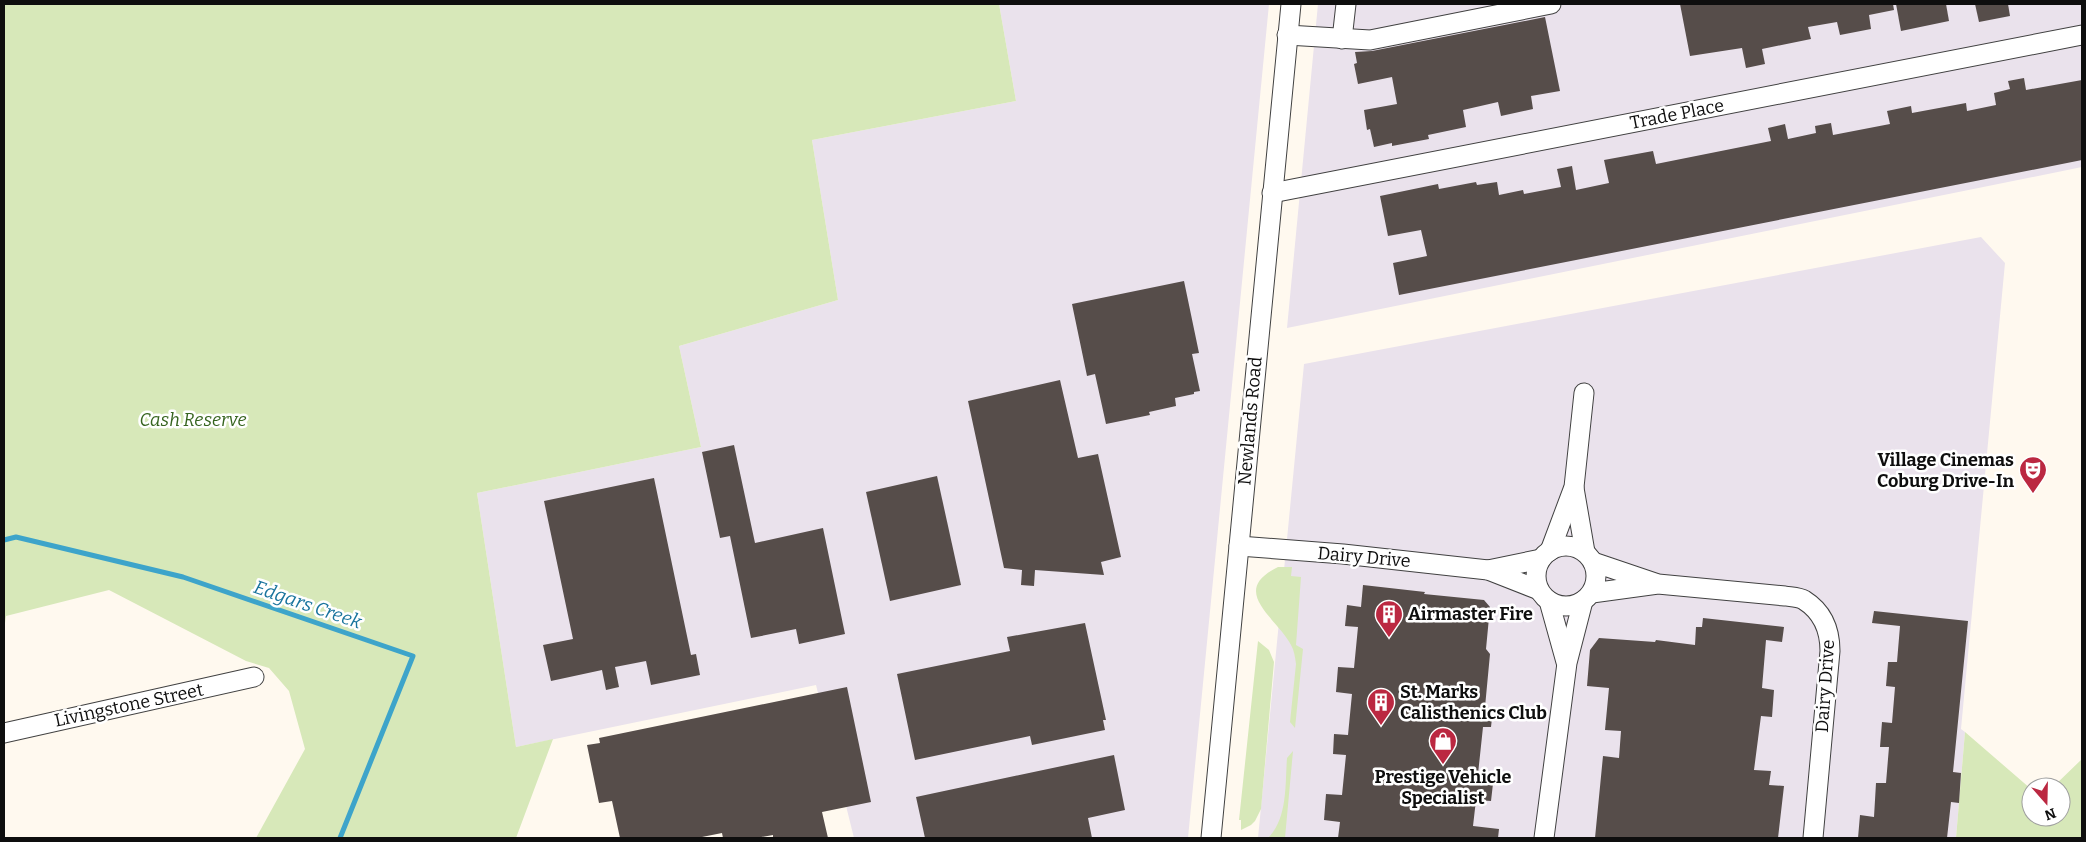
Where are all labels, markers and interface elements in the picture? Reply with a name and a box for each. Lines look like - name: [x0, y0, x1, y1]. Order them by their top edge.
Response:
- street label: Trade Place: [1628, 94, 1726, 134]
- street label: Newlands Road: [1233, 355, 1267, 486]
- park label: Cash Reserve: [140, 409, 246, 431]
- place label: Village Cinemas Coburg Drive-In: [1877, 449, 2014, 492]
- theatre icon: Village Cinemas Coburg Drive-In: [2018, 455, 2048, 494]
- street label: Dairy Drive: [1317, 542, 1411, 572]
- water label: Edgars Creek: [251, 575, 365, 634]
- building icon: Airmaster Fire: [1374, 599, 1404, 638]
- place label: Airmaster Fire: [1408, 603, 1533, 625]
- street label: Dairy Drive: [1811, 639, 1839, 733]
- street label: Livingstone Street: [53, 678, 206, 732]
- place label: St. Marks Calisthenics Club: [1400, 681, 1547, 724]
- building icon: St. Marks Calisthenics Club: [1366, 687, 1396, 726]
- shop icon: Prestige Vehicle Specialist: [1428, 726, 1458, 765]
- place label: Prestige Vehicle Specialist: [1375, 766, 1512, 809]
- north arrow: [2021, 777, 2071, 827]
- text: N: [2042, 804, 2058, 824]

